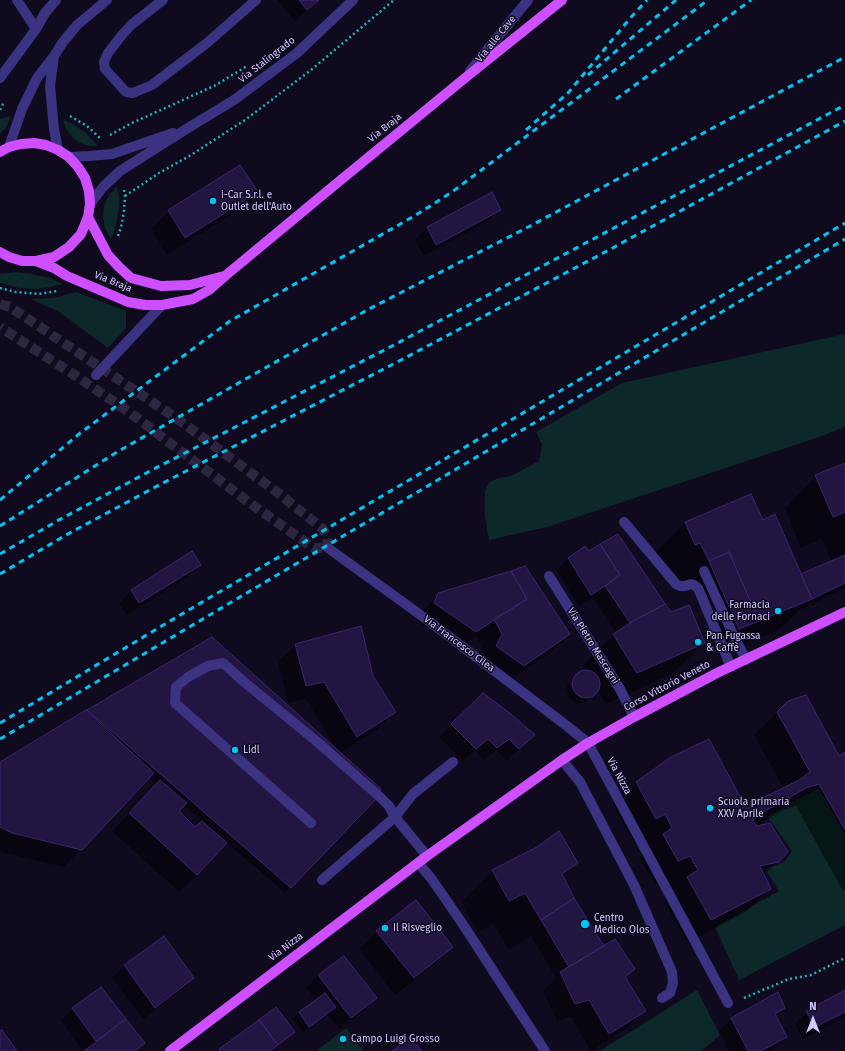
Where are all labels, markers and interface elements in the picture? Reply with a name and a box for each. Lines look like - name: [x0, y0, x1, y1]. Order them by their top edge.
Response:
- street label: Via alle Cave: [473, 13, 519, 65]
- street label: Via Stalingrado: [236, 34, 298, 86]
- street label: Via Braja: [366, 111, 404, 145]
- place label: i-Car S.r.l. e Outlet dell'Auto: [221, 189, 292, 212]
- marker: i-Car S.r.l. e Outlet dell'Auto: [208, 196, 218, 206]
- street label: Via Braja: [92, 269, 134, 295]
- place label: Farmacia delle Fornaci: [712, 599, 770, 622]
- street label: Via Pietro Mascagni: [565, 606, 621, 686]
- marker: Farmacia delle Fornaci: [773, 606, 783, 616]
- street label: Via Francesco Cilea: [421, 613, 497, 675]
- place label: Pan Fugassa & Caffè: [706, 630, 760, 654]
- marker: Pan Fugassa & Caffè: [693, 637, 703, 647]
- street label: Corso Vittorio Veneto: [622, 658, 712, 714]
- place label: Lidl: [243, 744, 260, 756]
- marker: Lidl: [230, 745, 240, 755]
- street label: Via Nizza: [604, 755, 634, 797]
- place label: Scuola primaria XXV Aprile: [718, 796, 790, 820]
- marker: Scuola primaria XXV Aprile: [705, 803, 715, 813]
- place label: Centro Medico Olos: [594, 912, 649, 936]
- marker: Centro Medico Olos: [579, 918, 591, 930]
- place label: Il Risveglio: [393, 922, 442, 934]
- marker: Il Risveglio: [380, 923, 390, 933]
- street label: Via Nizza: [266, 930, 306, 964]
- north arrow: [793, 999, 833, 1039]
- text: N: [809, 1000, 817, 1013]
- place label: Campo Luigi Grosso: [351, 1033, 440, 1045]
- marker: Campo Luigi Grosso: [338, 1034, 348, 1044]

